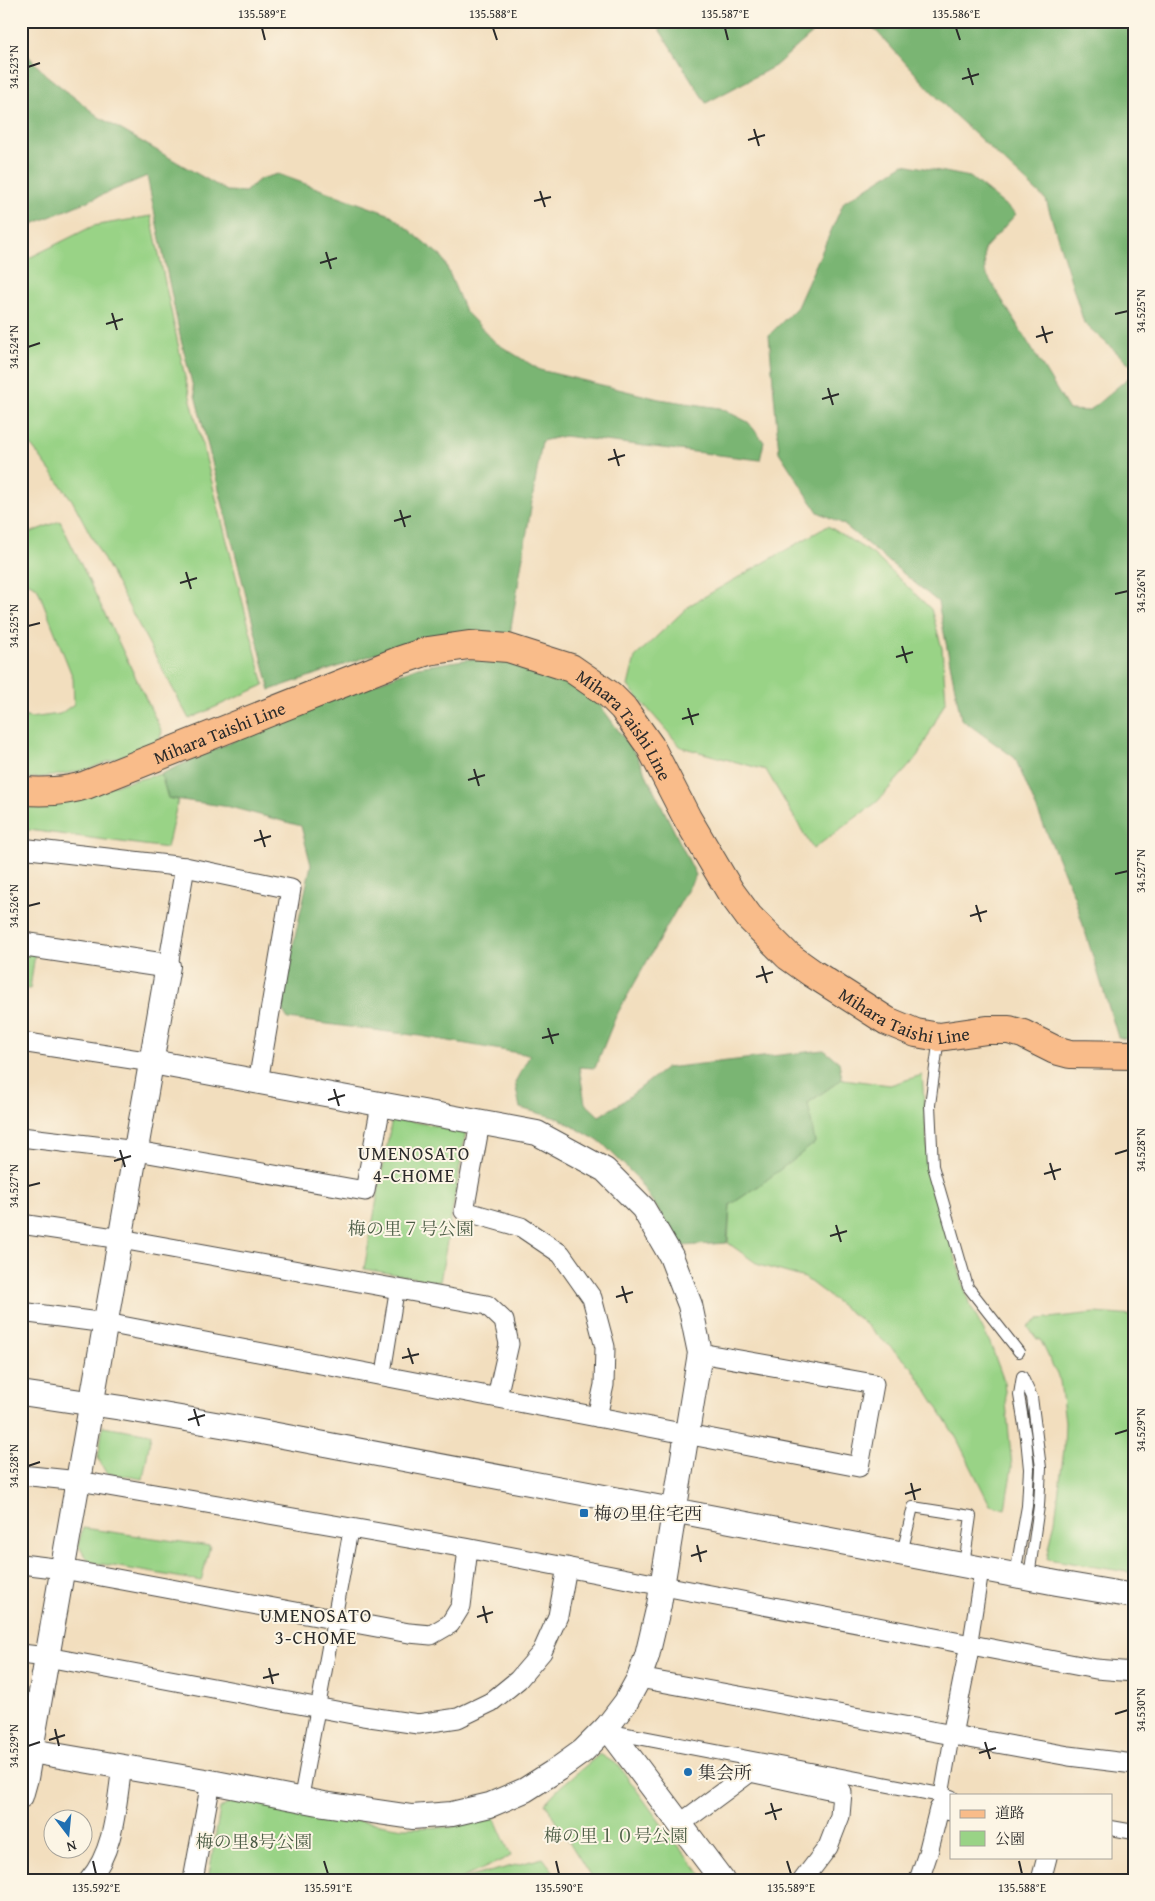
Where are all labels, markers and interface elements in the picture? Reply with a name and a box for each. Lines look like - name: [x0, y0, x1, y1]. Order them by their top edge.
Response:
- text: 135.589°E: [238, 5, 286, 22]
- text: 135.588°E: [469, 5, 517, 22]
- text: 135.587°E: [701, 5, 749, 22]
- text: 135.586°E: [932, 5, 980, 22]
- text: 34.523°N: [5, 45, 22, 89]
- text: 34.525°N: [1132, 289, 1149, 333]
- text: 34.524°N: [5, 325, 22, 369]
- text: 34.526°N: [1132, 569, 1149, 613]
- text: 34.525°N: [5, 604, 22, 648]
- street label: Mihara Taishi Line: [571, 662, 679, 785]
- street label: Mihara Taishi Line: [149, 694, 289, 770]
- text: 34.527°N: [1132, 849, 1149, 893]
- text: 34.526°N: [5, 884, 22, 928]
- street label: Mihara Taishi Line: [834, 980, 971, 1051]
- text: 34.528°N: [1132, 1128, 1149, 1172]
- district label: UMENOSATO 4-CHOME: [358, 1139, 470, 1189]
- text: 34.527°N: [5, 1164, 22, 1208]
- park label: 梅の里７号公園: [348, 1215, 474, 1242]
- text: 34.529°N: [1132, 1408, 1149, 1452]
- text: 34.528°N: [5, 1444, 22, 1488]
- place label: 梅の里住宅西: [594, 1500, 702, 1527]
- marker: 梅の里住宅西: [578, 1507, 590, 1519]
- district label: UMENOSATO 3-CHOME: [260, 1601, 372, 1651]
- text: 34.530°N: [1132, 1688, 1149, 1732]
- text: 34.529°N: [5, 1724, 22, 1768]
- place label: 集会所: [698, 1759, 752, 1786]
- marker: 集会所: [682, 1766, 694, 1778]
- legend: [950, 1794, 1112, 1858]
- text: 道路: [995, 1802, 1025, 1823]
- north arrow: [42, 1808, 92, 1858]
- park label: 梅の里１０号公園: [544, 1822, 688, 1849]
- park label: 梅の里8号公園: [196, 1828, 312, 1855]
- text: 公園: [995, 1828, 1025, 1849]
- text: N: [64, 1836, 79, 1858]
- text: 135.592°E: [72, 1879, 120, 1896]
- text: 135.591°E: [304, 1879, 352, 1896]
- text: 135.590°E: [535, 1879, 583, 1896]
- text: 135.589°E: [767, 1879, 815, 1896]
- text: 135.588°E: [998, 1879, 1046, 1896]

